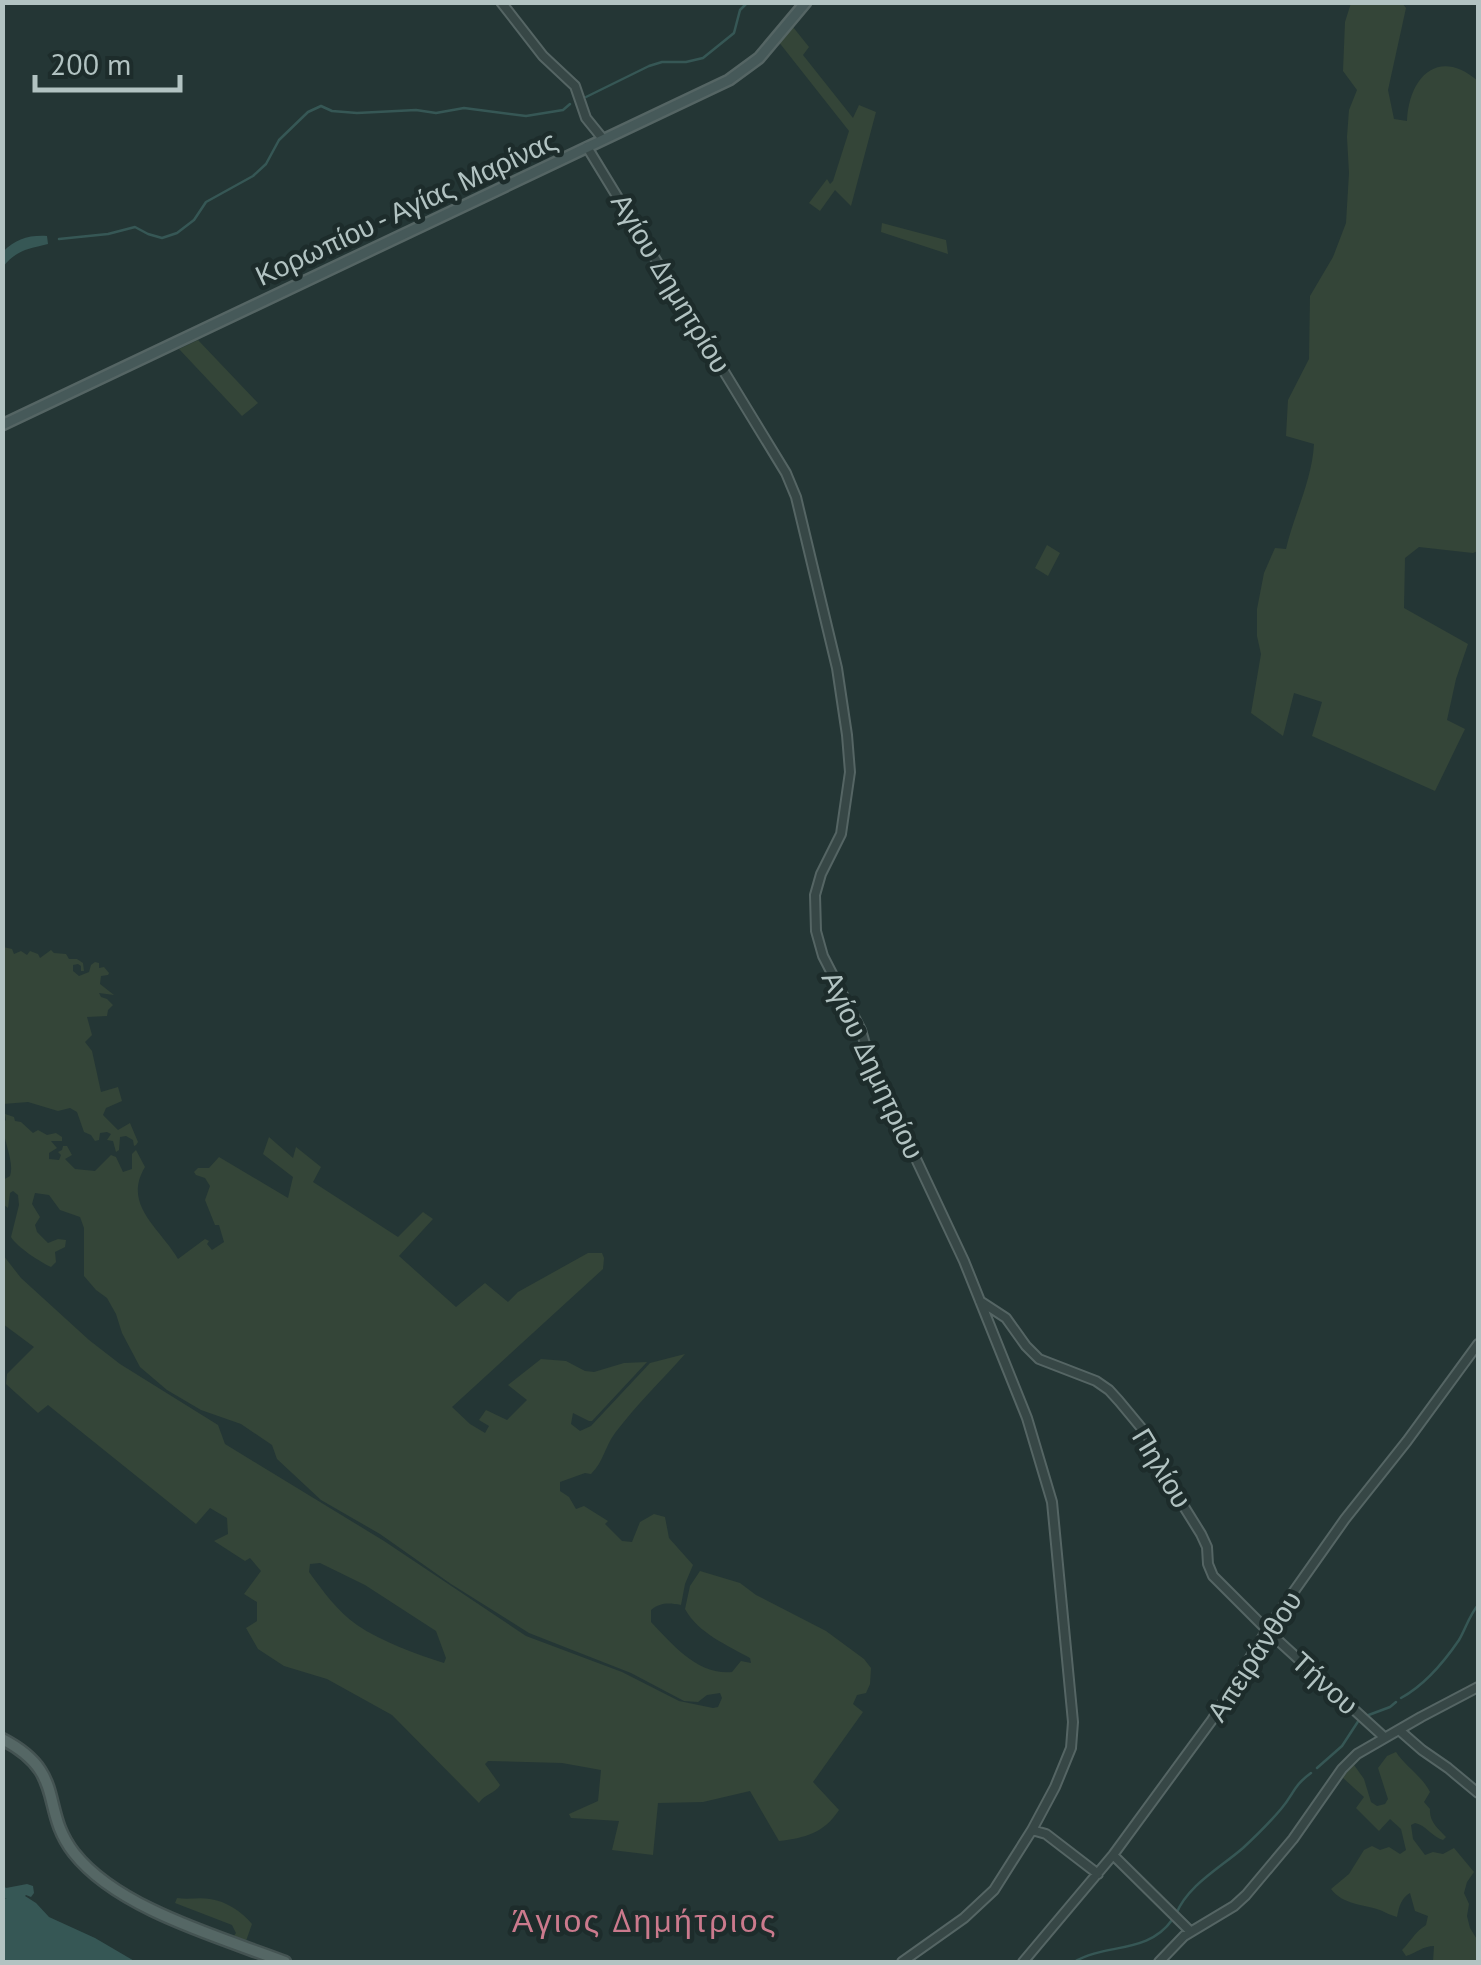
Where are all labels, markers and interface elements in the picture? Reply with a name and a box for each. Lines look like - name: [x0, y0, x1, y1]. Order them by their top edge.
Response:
- scale bar: [35, 30, 180, 92]
- text: 200 m: [50, 44, 131, 83]
- street label: Κορωπίου - Αγίας Μαρίνας: [249, 121, 563, 294]
- street label: Αγίου Δημητρίου: [603, 186, 740, 379]
- street label: Αγίου Δημητρίου: [814, 965, 933, 1165]
- street label: Πηλίου: [1124, 1421, 1201, 1515]
- street label: Απειράνθου: [1198, 1583, 1310, 1728]
- street label: Τήνου: [1284, 1643, 1367, 1722]
- district label: Άγιος Δημήτριος: [512, 1899, 778, 1941]

